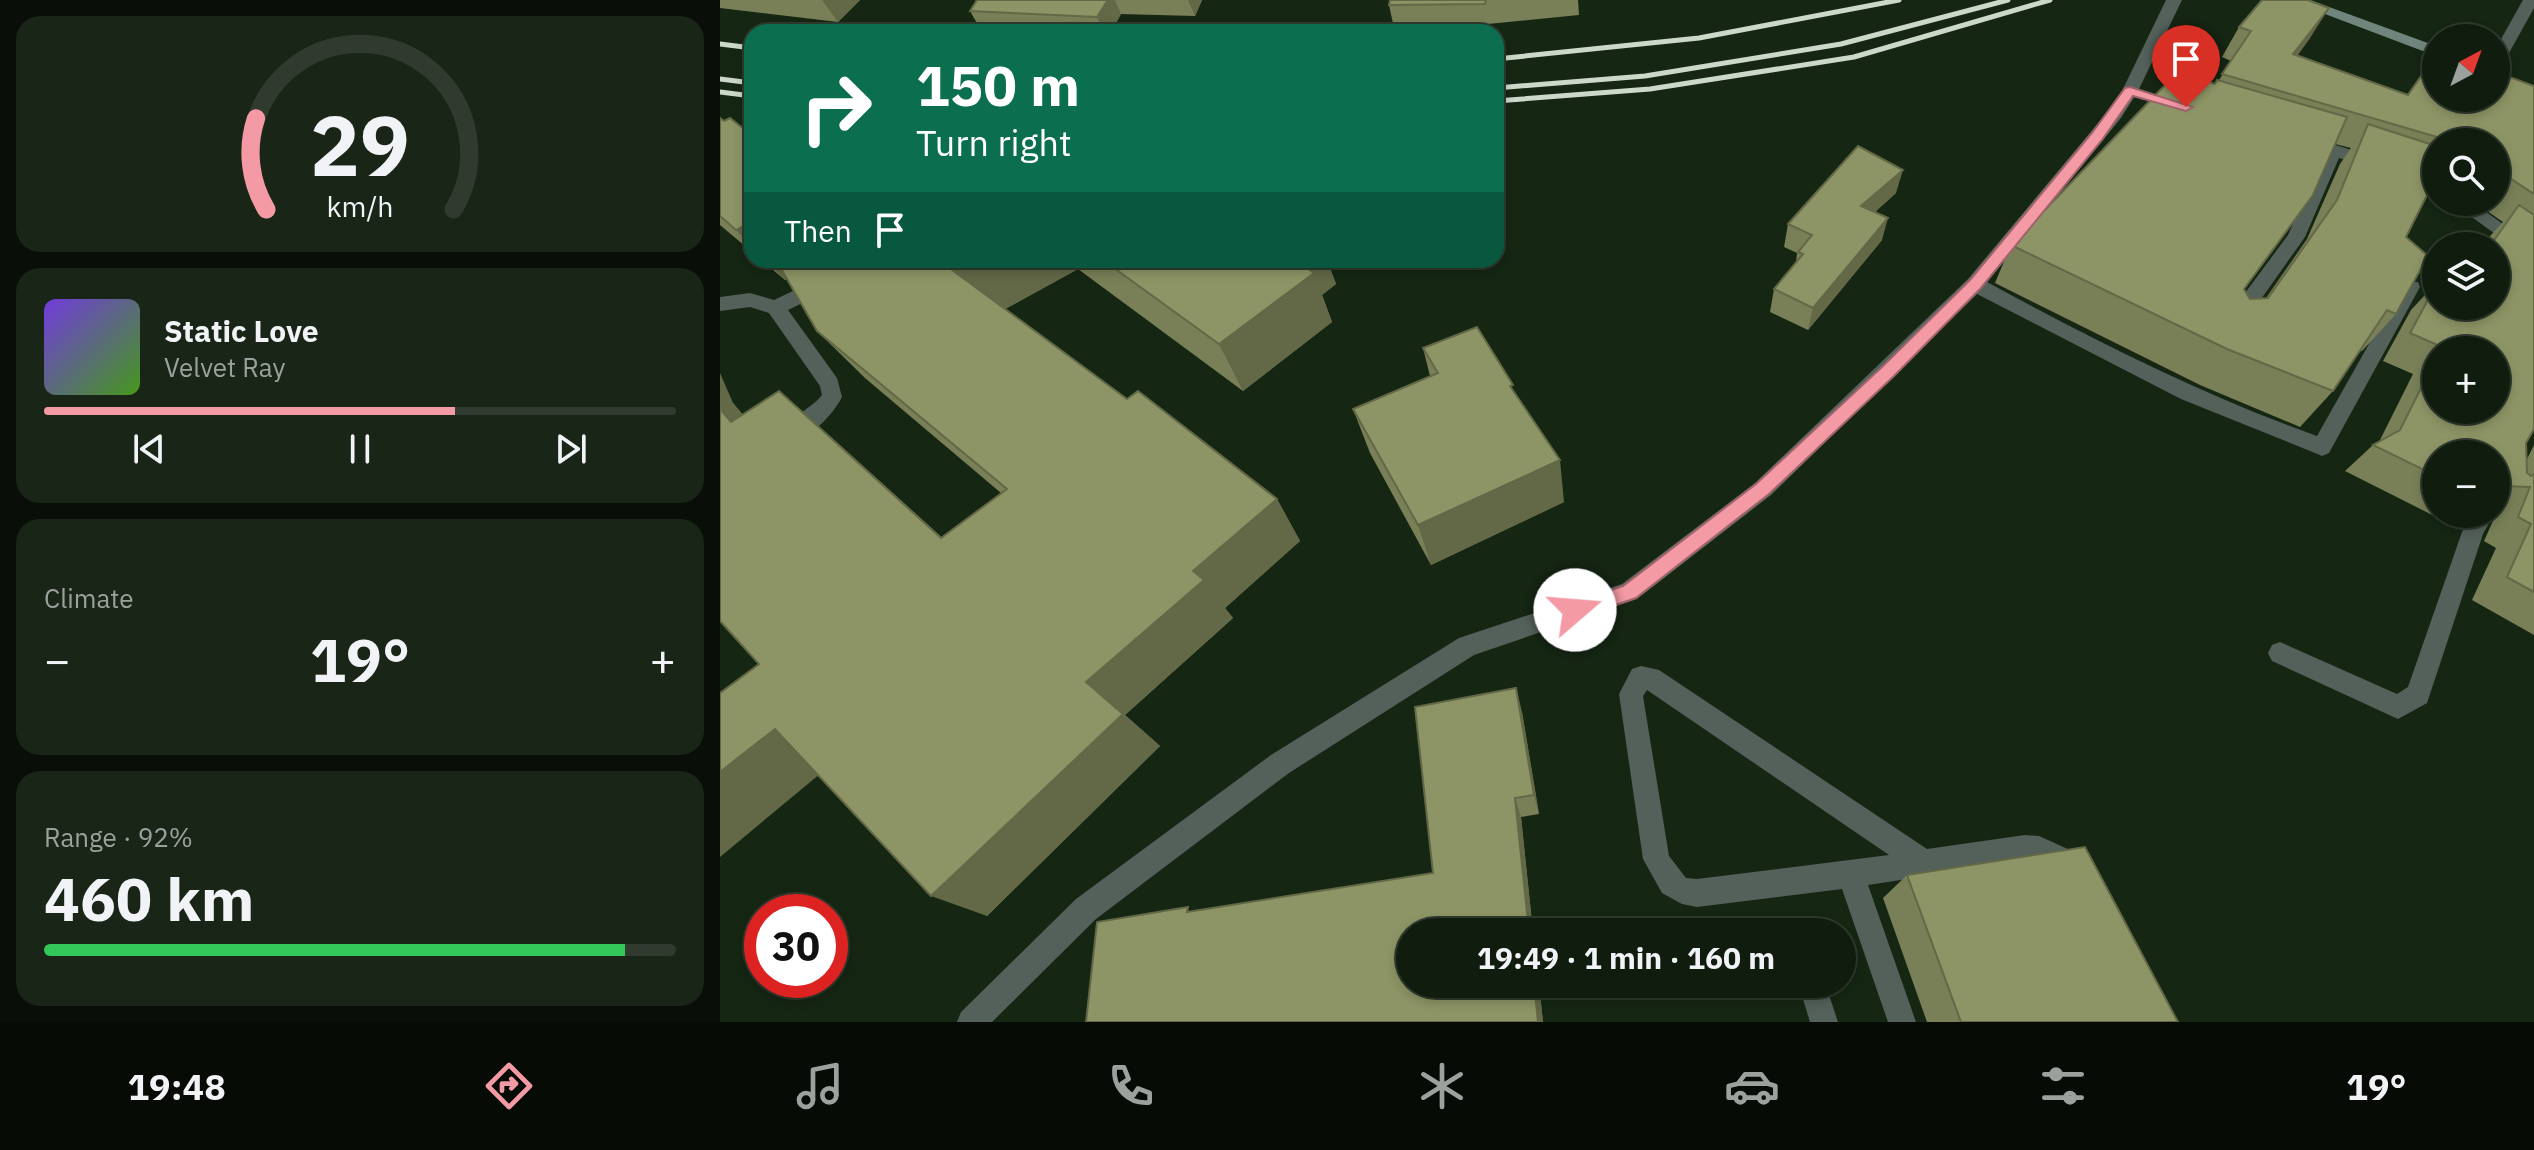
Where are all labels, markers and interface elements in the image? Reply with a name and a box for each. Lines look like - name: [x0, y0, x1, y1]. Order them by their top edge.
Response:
- north arrow: [2422, 24, 2510, 112]
- map controls: [2422, 24, 2510, 528]
- pin: [2152, 25, 2220, 107]
- icon: arrive: [2164, 37, 2208, 81]
- text: 150 m: [916, 49, 1080, 121]
- icon: right: [784, 56, 888, 160]
- text: 29: [310, 90, 410, 198]
- text: Turn right: [916, 119, 1072, 166]
- button: search: [2422, 128, 2510, 216]
- text: km/h: [326, 188, 394, 225]
- icon: arrive: [868, 208, 912, 252]
- text: Then: [784, 211, 852, 250]
- button: layers: [2422, 232, 2510, 320]
- text: Static Love: [164, 311, 319, 350]
- button: +: [2422, 336, 2510, 424]
- text: Velvet Ray: [164, 350, 285, 384]
- icon: previous: [127, 427, 171, 471]
- icon: pause: [338, 427, 382, 471]
- icon: next: [549, 427, 593, 471]
- button: −: [2422, 440, 2510, 528]
- position arrow: [1533, 568, 1617, 652]
- text: Climate: [44, 581, 134, 615]
- text: 19°: [310, 620, 410, 699]
- text: −: [44, 631, 70, 688]
- text: +: [650, 631, 676, 688]
- text: Range · 92%: [44, 820, 193, 854]
- text: 460 km: [44, 859, 254, 938]
- speed limit sign: 30: [744, 894, 848, 998]
- text: 19:49 · 1 min · 160 m: [1477, 938, 1775, 977]
- icon: directions: [481, 1058, 537, 1114]
- icon: music: [792, 1058, 848, 1114]
- icon: phone: [1103, 1058, 1159, 1114]
- icon: climate: [1414, 1058, 1470, 1114]
- icon: car: [1724, 1058, 1780, 1114]
- icon: filters: [2035, 1058, 2091, 1114]
- text: 19:48: [127, 1063, 226, 1110]
- text: 19°: [2346, 1063, 2406, 1110]

